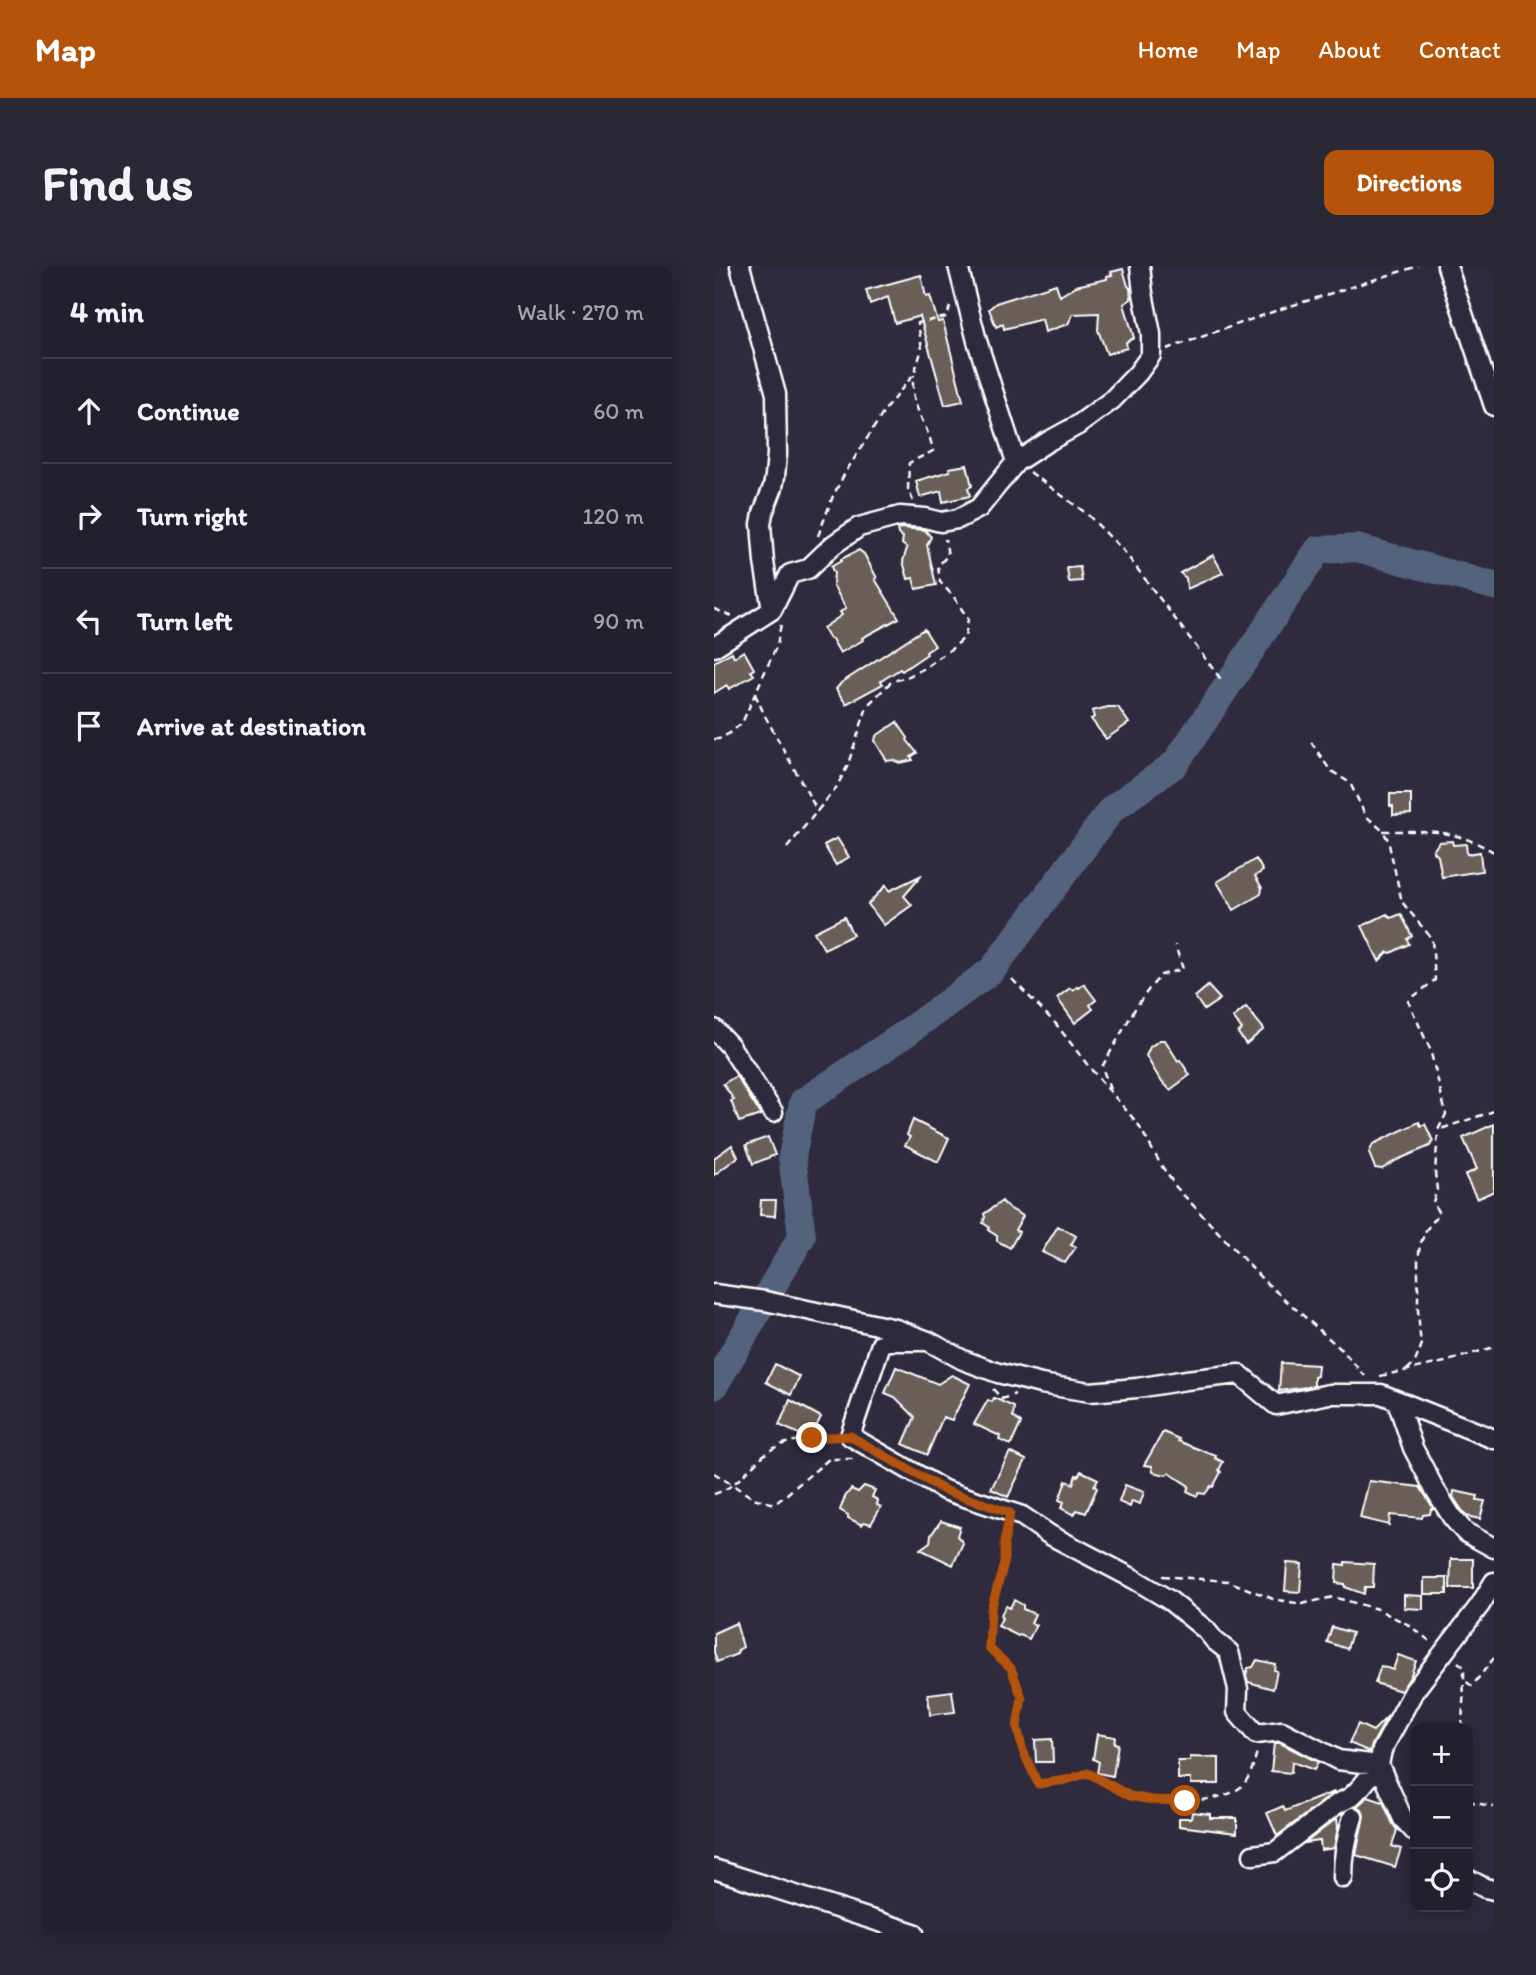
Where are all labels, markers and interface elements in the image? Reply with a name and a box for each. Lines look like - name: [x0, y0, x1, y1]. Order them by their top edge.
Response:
- text: Map: [35, 30, 96, 69]
- text: Home: [1138, 35, 1198, 64]
- text: Map: [1236, 35, 1280, 64]
- text: About: [1318, 35, 1381, 64]
- text: Contact: [1419, 35, 1501, 64]
- button: Directions: [1324, 150, 1494, 215]
- text: Find us: [42, 153, 193, 212]
- text: 4 min: [70, 293, 144, 330]
- text: Walk · 270 m: [517, 298, 644, 326]
- icon: ahead: [70, 392, 108, 430]
- text: Continue: [137, 395, 240, 427]
- text: 60 m: [593, 397, 644, 425]
- icon: right: [70, 497, 108, 535]
- text: Turn right: [137, 500, 248, 532]
- text: 120 m: [583, 502, 644, 530]
- icon: left: [70, 602, 108, 640]
- text: Turn left: [137, 605, 233, 637]
- text: 90 m: [593, 607, 644, 635]
- icon: arrive: [70, 707, 108, 745]
- text: Arrive at destination: [137, 710, 366, 742]
- route end: [796, 1422, 827, 1453]
- map controls: [1410, 1723, 1473, 1912]
- button: +: [1410, 1723, 1473, 1786]
- route start: [1169, 1785, 1200, 1816]
- button: −: [1410, 1786, 1473, 1849]
- button: locate: [1410, 1849, 1473, 1912]

